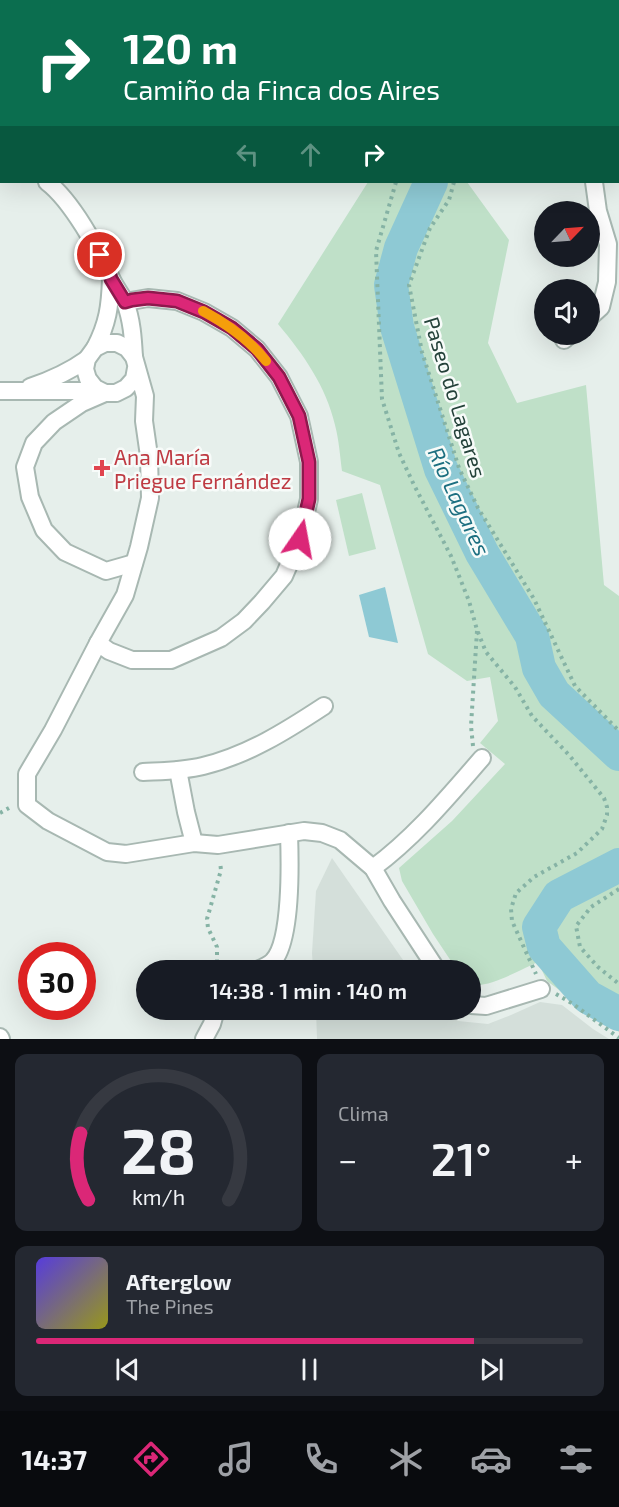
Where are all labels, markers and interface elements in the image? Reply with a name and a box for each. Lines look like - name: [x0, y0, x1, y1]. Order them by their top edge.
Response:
- text: 120 m: [123, 22, 238, 72]
- icon: right: [24, 24, 102, 102]
- text: Camiño da Finca dos Aires: [123, 73, 440, 105]
- icon: left: [231, 138, 264, 171]
- icon: ahead: [294, 138, 327, 171]
- icon: right: [357, 138, 390, 171]
- north arrow: [534, 201, 600, 267]
- map controls: [534, 201, 600, 345]
- pin: [74, 229, 125, 280]
- icon: arrive: [83, 238, 116, 271]
- button: sound: [534, 279, 600, 345]
- street label: Paseo do Lagares: [420, 314, 492, 480]
- water label: Río Lagares: [424, 443, 496, 559]
- place label: Ana María Priegue Fernández: [114, 444, 292, 493]
- marker: Ana María Priegue Fernández: [95, 461, 109, 475]
- position arrow: [268, 507, 332, 571]
- speed limit sign: 30: [18, 942, 96, 1020]
- text: 14:38 · 1 min · 140 m: [210, 977, 407, 1003]
- text: Clima: [338, 1101, 389, 1125]
- text: 28: [121, 1112, 196, 1187]
- text: 21°: [431, 1131, 491, 1185]
- text: −: [338, 1139, 357, 1179]
- text: +: [565, 1139, 583, 1179]
- text: km/h: [132, 1184, 185, 1209]
- text: Afterglow: [126, 1268, 231, 1294]
- text: The Pines: [126, 1294, 214, 1318]
- icon: previous: [111, 1353, 144, 1386]
- icon: pause: [293, 1353, 326, 1386]
- icon: next: [475, 1353, 508, 1386]
- icon: directions: [130, 1438, 172, 1480]
- icon: music: [215, 1438, 257, 1480]
- icon: phone: [300, 1438, 342, 1480]
- icon: climate: [385, 1438, 427, 1480]
- icon: car: [470, 1438, 512, 1480]
- icon: filters: [555, 1438, 597, 1480]
- text: 14:37: [22, 1443, 87, 1475]

